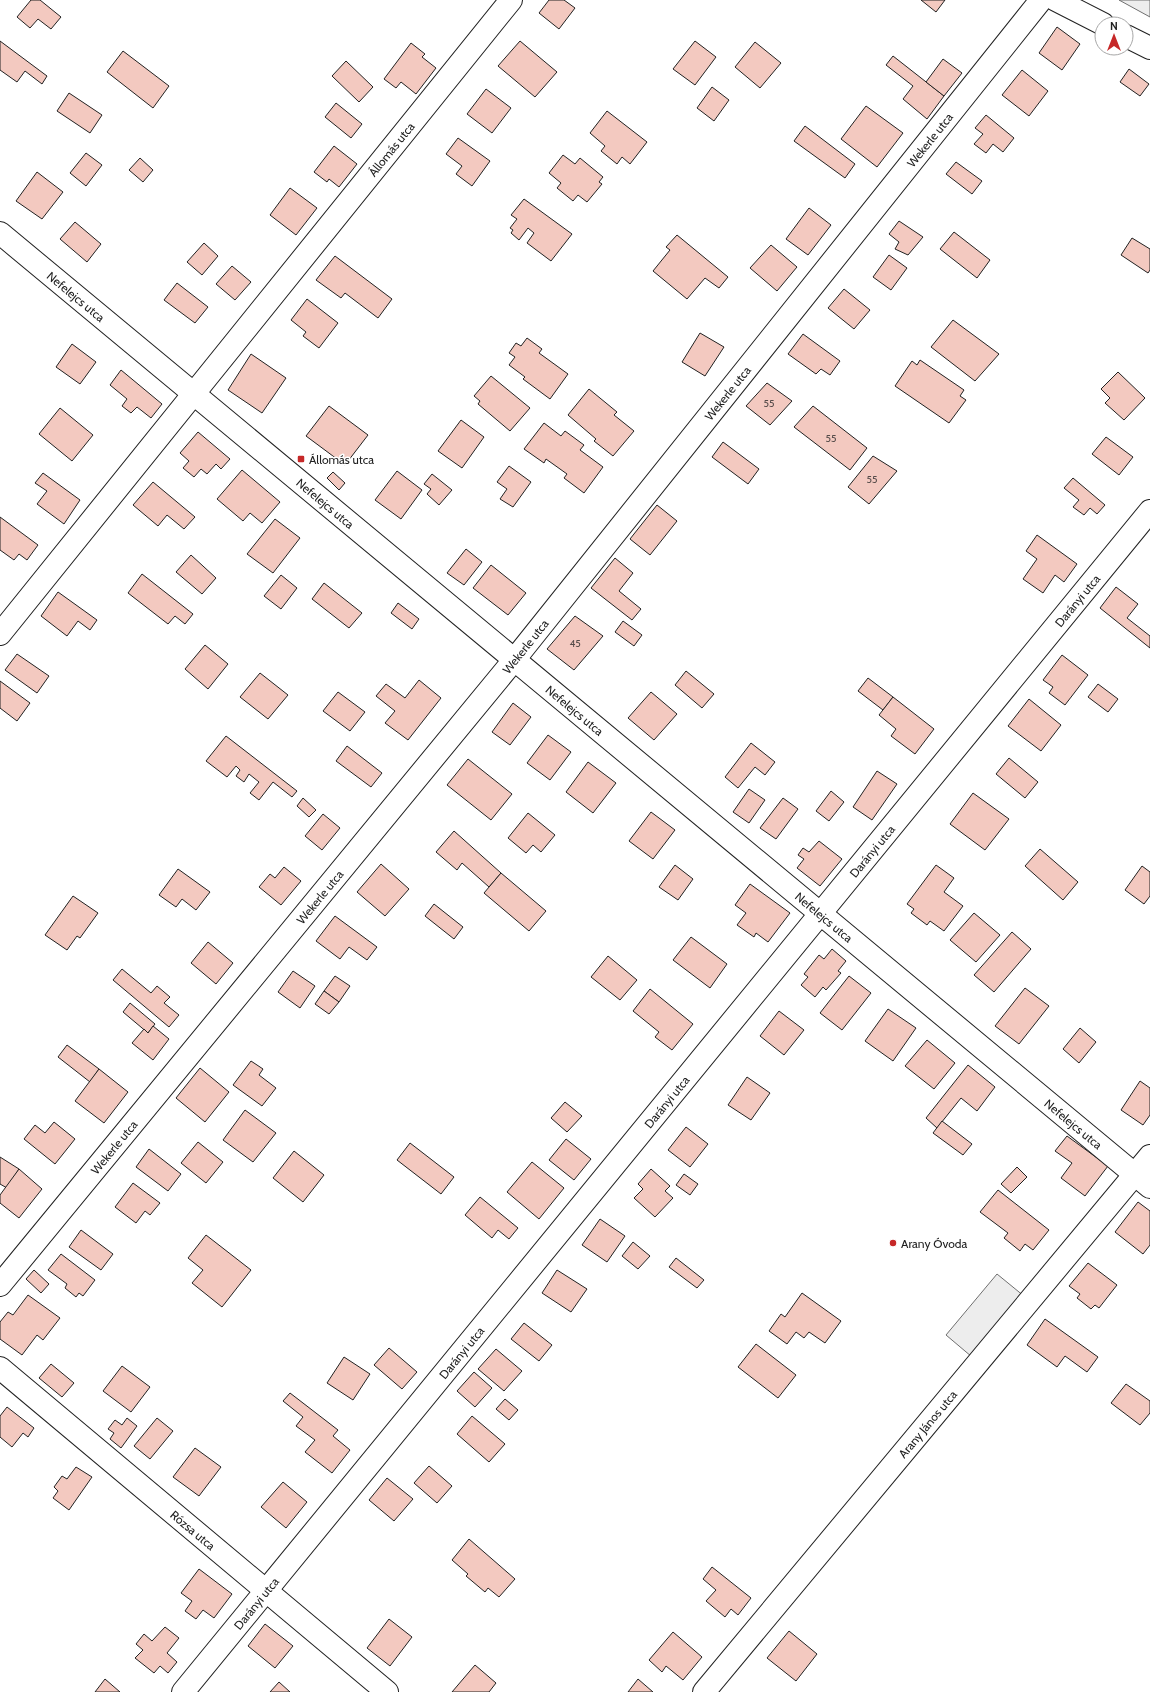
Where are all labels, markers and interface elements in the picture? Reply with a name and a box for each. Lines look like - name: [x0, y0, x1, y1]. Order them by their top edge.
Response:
- north arrow: [1094, 16, 1134, 56]
- text: N: [1110, 19, 1118, 33]
- street label: Wekerle utca: [903, 109, 956, 170]
- street label: Állomás utca: [365, 119, 417, 179]
- street label: Nefelejcs utca: [44, 268, 108, 325]
- street label: Wekerle utca: [701, 363, 754, 423]
- house number: 55: [764, 397, 774, 410]
- house number: 55: [826, 432, 836, 445]
- place label: Állomás utca: [309, 452, 374, 467]
- marker: Állomás utca: [296, 454, 306, 464]
- house number: 55: [867, 473, 877, 486]
- street label: Nefelejcs utca: [294, 475, 358, 532]
- street label: Darányi utca: [1051, 571, 1103, 630]
- street label: Wekerle utca: [499, 616, 551, 676]
- house number: 45: [569, 637, 581, 650]
- street label: Nefelejcs utca: [543, 682, 607, 738]
- street label: Darányi utca: [846, 822, 898, 880]
- street label: Wekerle utca: [293, 866, 346, 926]
- street label: Nefelejcs utca: [792, 888, 856, 945]
- street label: Darányi utca: [641, 1072, 692, 1131]
- street label: Nefelejcs utca: [1042, 1095, 1106, 1152]
- street label: Wekerle utca: [87, 1117, 140, 1177]
- place label: Arany Óvoda: [901, 1236, 967, 1251]
- marker: Arany Óvoda: [888, 1238, 898, 1248]
- street label: Darányi utca: [435, 1323, 487, 1382]
- street label: Arany János utca: [895, 1387, 960, 1461]
- street label: Rózsa utca: [168, 1507, 219, 1553]
- street label: Darányi utca: [230, 1574, 282, 1632]

